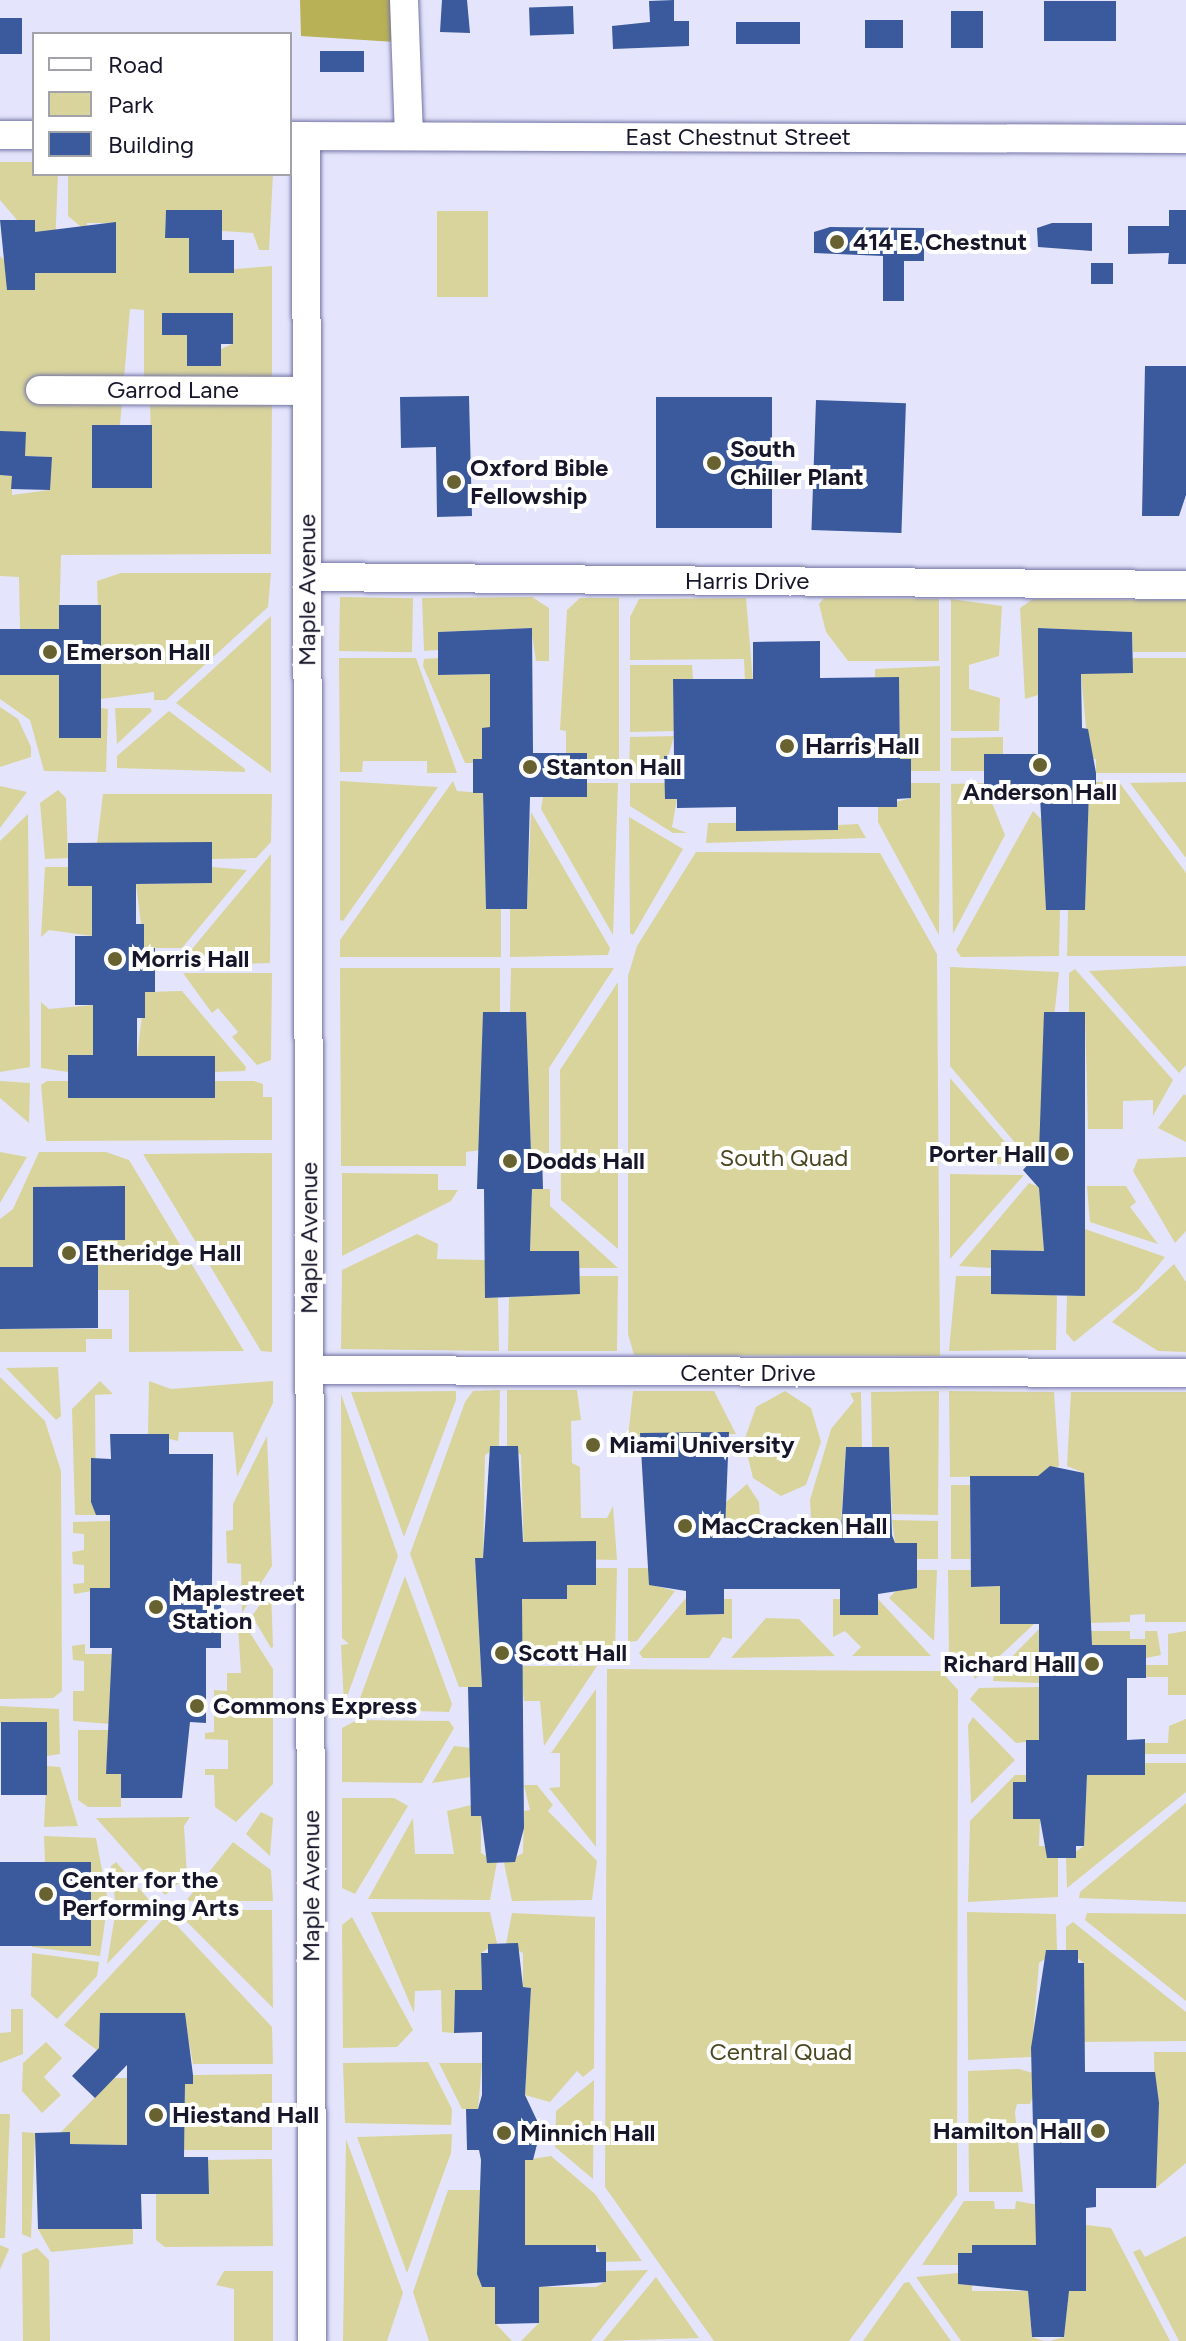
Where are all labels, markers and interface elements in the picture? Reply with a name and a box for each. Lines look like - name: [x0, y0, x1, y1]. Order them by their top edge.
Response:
- legend: [32, 32, 292, 176]
- text: Road: [108, 50, 163, 79]
- text: Park: [108, 90, 154, 119]
- street label: East Chestnut Street: [625, 123, 851, 151]
- text: Building: [108, 130, 194, 159]
- place label: 414 E. Chestnut: [853, 228, 1027, 256]
- marker: 414 E. Chestnut: [828, 233, 846, 251]
- street label: Garrod Lane: [107, 376, 239, 404]
- place label: South Chiller Plant: [730, 435, 864, 491]
- place label: Oxford Bible Fellowship: [470, 454, 608, 510]
- marker: South Chiller Plant: [705, 454, 723, 472]
- marker: Oxford Bible Fellowship: [445, 473, 463, 491]
- street label: Maple Avenue: [293, 514, 321, 666]
- street label: Harris Drive: [685, 567, 809, 595]
- place label: Emerson Hall: [66, 638, 211, 666]
- marker: Emerson Hall: [41, 643, 59, 661]
- place label: Harris Hall: [805, 732, 920, 760]
- marker: Harris Hall: [776, 735, 798, 757]
- place label: Stanton Hall: [546, 753, 682, 781]
- marker: Anderson Hall: [1031, 756, 1049, 774]
- marker: Stanton Hall: [521, 758, 539, 776]
- place label: Anderson Hall: [963, 778, 1117, 806]
- place label: Morris Hall: [131, 945, 249, 973]
- marker: Morris Hall: [106, 950, 124, 968]
- place label: Porter Hall: [929, 1140, 1046, 1168]
- park label: South Quad: [720, 1144, 848, 1172]
- marker: Porter Hall: [1053, 1145, 1071, 1163]
- place label: Dodds Hall: [526, 1147, 645, 1175]
- marker: Dodds Hall: [501, 1152, 519, 1170]
- street label: Maple Avenue: [295, 1162, 323, 1314]
- place label: Etheridge Hall: [85, 1239, 241, 1267]
- marker: Etheridge Hall: [60, 1244, 78, 1262]
- street label: Center Drive: [680, 1359, 816, 1387]
- place label: Miami University: [609, 1431, 795, 1459]
- marker: Miami University: [584, 1436, 602, 1454]
- place label: MacCracken Hall: [701, 1512, 887, 1540]
- marker: MacCracken Hall: [676, 1517, 694, 1535]
- place label: Maplestreet Station: [172, 1579, 305, 1635]
- marker: Maplestreet Station: [147, 1598, 165, 1616]
- place label: Scott Hall: [518, 1639, 627, 1667]
- marker: Scott Hall: [493, 1644, 511, 1662]
- place label: Richard Hall: [943, 1650, 1076, 1678]
- marker: Richard Hall: [1083, 1655, 1101, 1673]
- place label: Commons Express: [213, 1692, 417, 1720]
- marker: Commons Express: [188, 1697, 206, 1715]
- street label: Maple Avenue: [297, 1810, 325, 1962]
- place label: Center for the Performing Arts: [62, 1866, 239, 1922]
- marker: Center for the Performing Arts: [37, 1885, 55, 1903]
- park label: Central Quad: [710, 2038, 852, 2066]
- place label: Hiestand Hall: [172, 2101, 319, 2129]
- marker: Hiestand Hall: [147, 2106, 165, 2124]
- place label: Hamilton Hall: [933, 2117, 1082, 2145]
- place label: Minnich Hall: [520, 2119, 656, 2147]
- marker: Hamilton Hall: [1089, 2122, 1107, 2140]
- marker: Minnich Hall: [495, 2124, 513, 2142]

